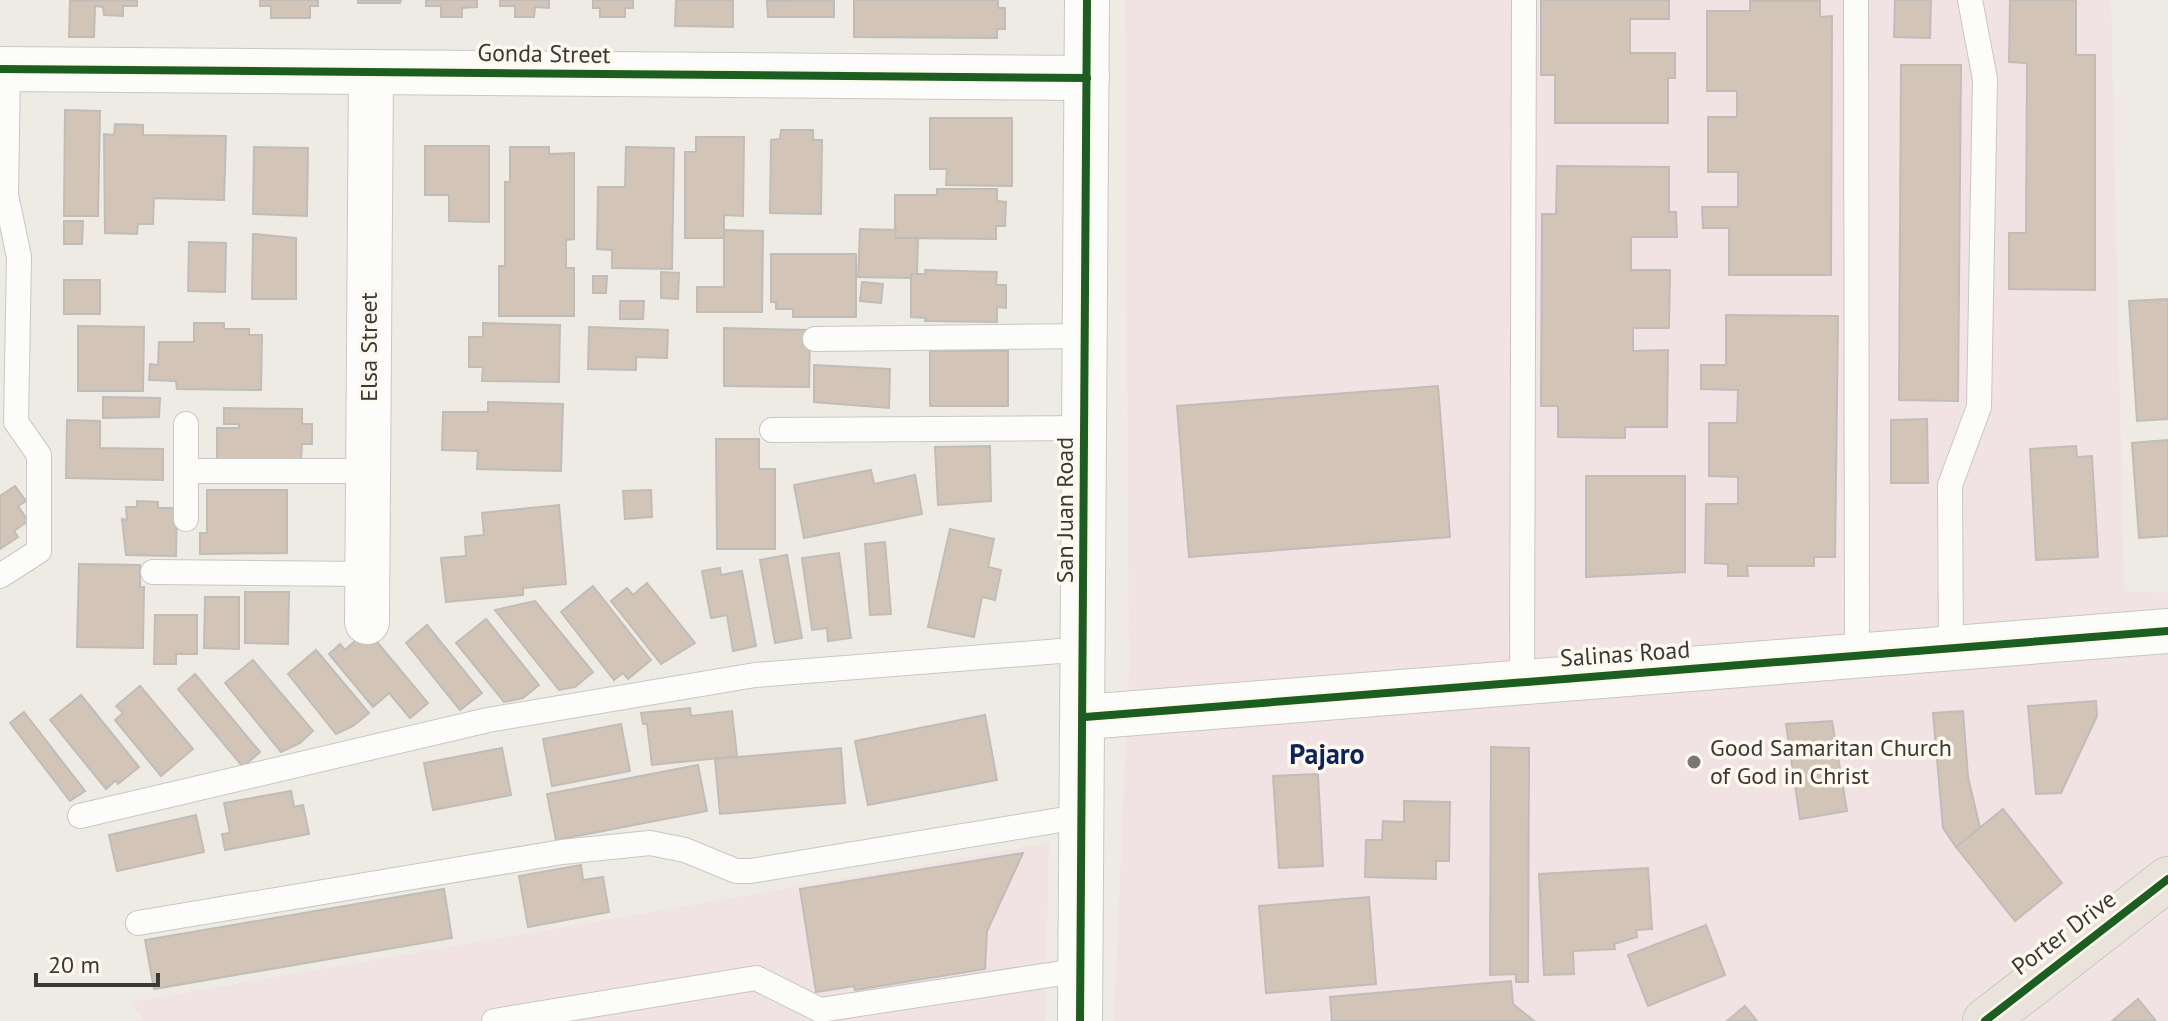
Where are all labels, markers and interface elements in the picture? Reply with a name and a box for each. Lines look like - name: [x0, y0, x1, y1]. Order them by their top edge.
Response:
- street label: Gonda Street: [477, 37, 611, 70]
- street label: Elsa Street: [353, 292, 384, 402]
- street label: San Juan Road: [1049, 437, 1080, 583]
- street label: Salinas Road: [1559, 633, 1691, 674]
- place label: Good Samaritan Church of God in Christ: [1710, 732, 1952, 791]
- district label: Pajaro: [1289, 735, 1365, 772]
- marker: Good Samaritan Church of God in Christ: [1685, 753, 1703, 771]
- street label: Porter Drive: [2005, 883, 2122, 982]
- scale bar: [36, 937, 158, 987]
- text: 20 m: [48, 949, 100, 980]

